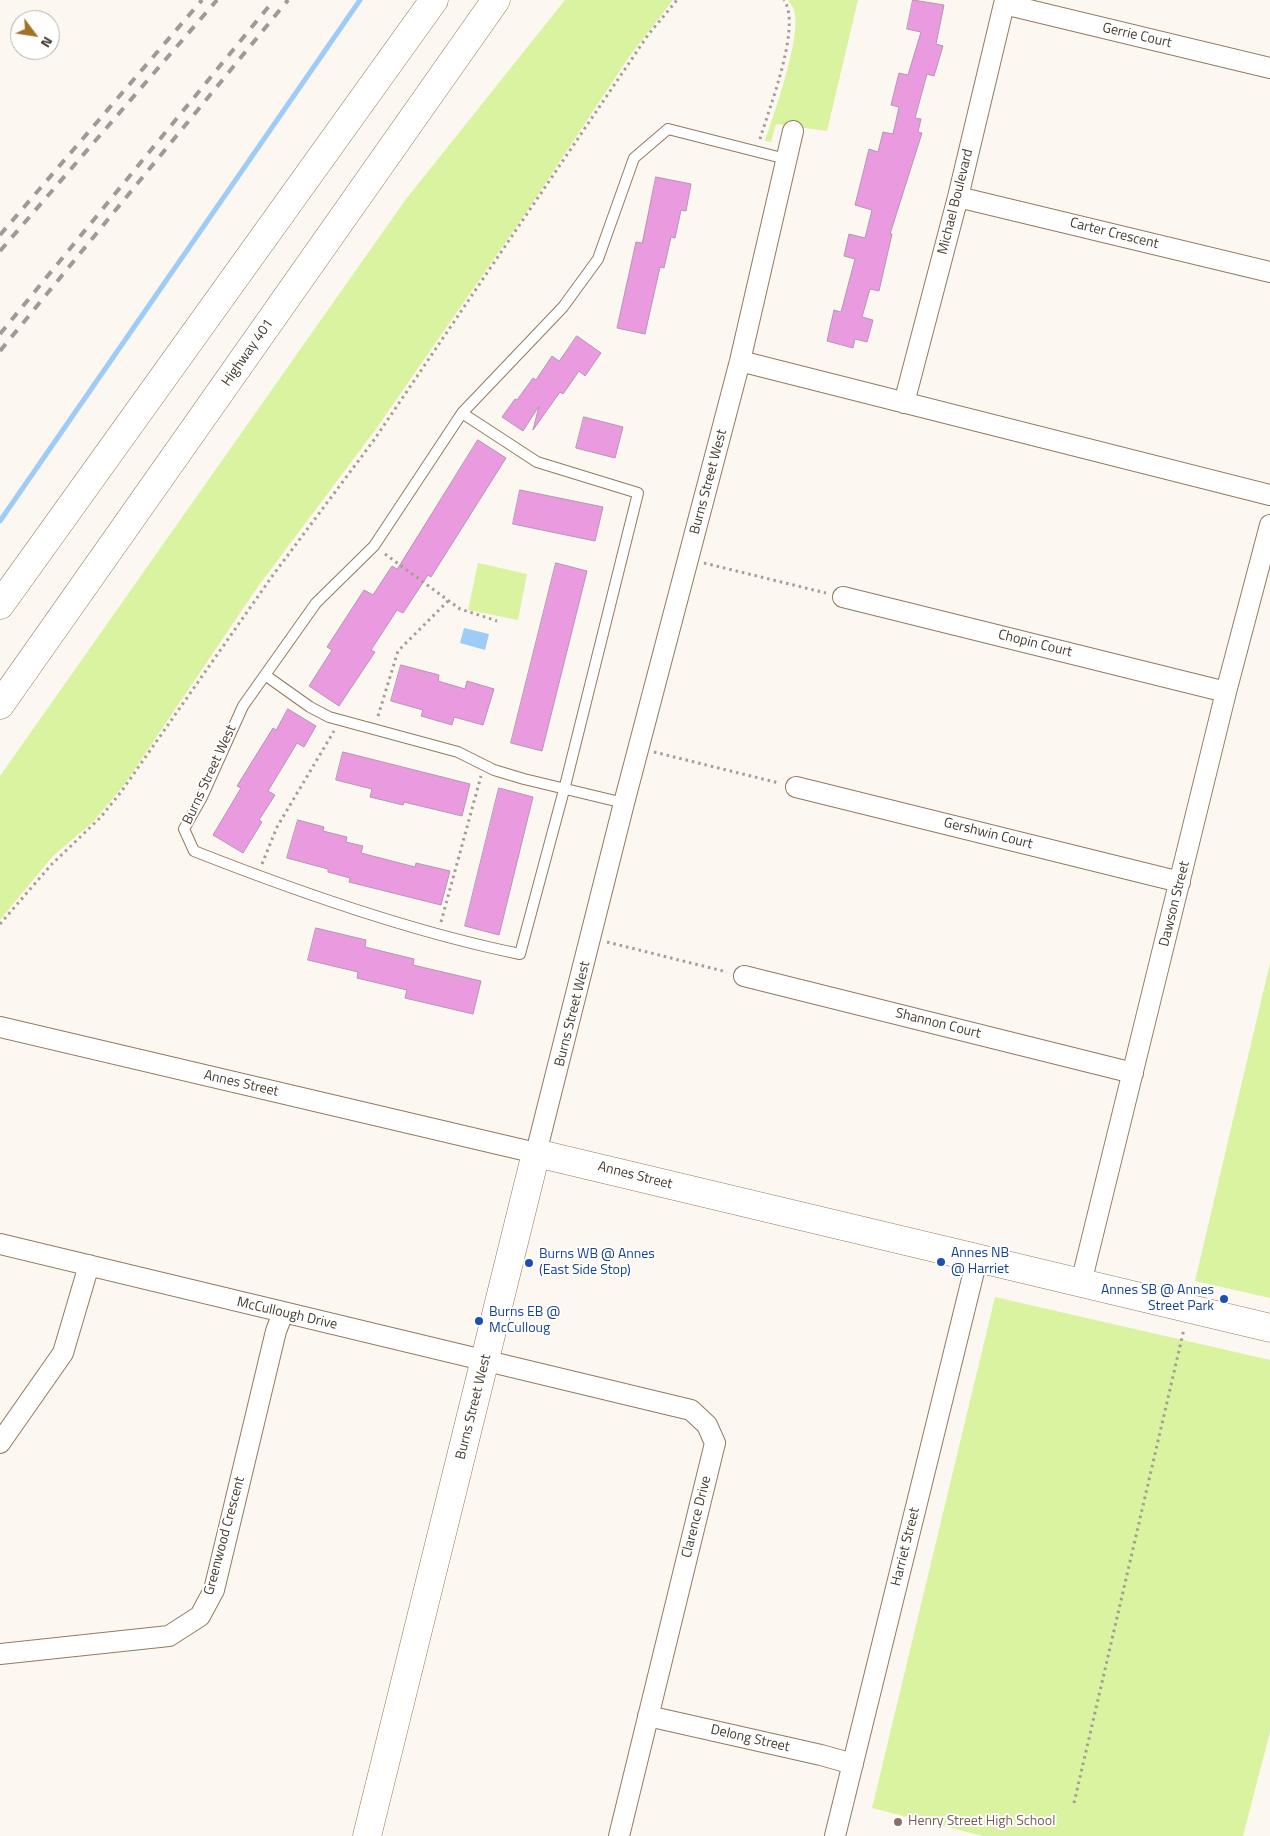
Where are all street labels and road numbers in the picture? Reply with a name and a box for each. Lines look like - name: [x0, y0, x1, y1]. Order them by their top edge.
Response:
- street label: Gerrie Court: [1101, 20, 1173, 52]
- street label: Michael Boulevard: [935, 147, 977, 257]
- street label: Carter Crescent: [1068, 215, 1160, 253]
- street label: Highway 401: [219, 316, 277, 390]
- street label: Burns Street West: [687, 428, 731, 536]
- street label: Chopin Court: [996, 627, 1074, 661]
- street label: Burns Street West: [180, 723, 240, 827]
- street label: Gershwin Court: [942, 815, 1034, 853]
- street label: Dawson Street: [1156, 860, 1194, 948]
- street label: Burns Street West: [552, 960, 594, 1068]
- street label: Shannon Court: [894, 1005, 982, 1043]
- street label: Annes Street: [202, 1067, 280, 1101]
- street label: Annes Street: [596, 1159, 674, 1193]
- street label: McCullough Drive: [235, 1294, 339, 1334]
- street label: Burns Street West: [453, 1353, 495, 1461]
- street label: Clarence Drive: [679, 1474, 715, 1560]
- street label: Greenwood Crescent: [201, 1475, 249, 1597]
- street label: Harriet Street: [888, 1506, 924, 1588]
- street label: Delong Street: [709, 1722, 791, 1756]

